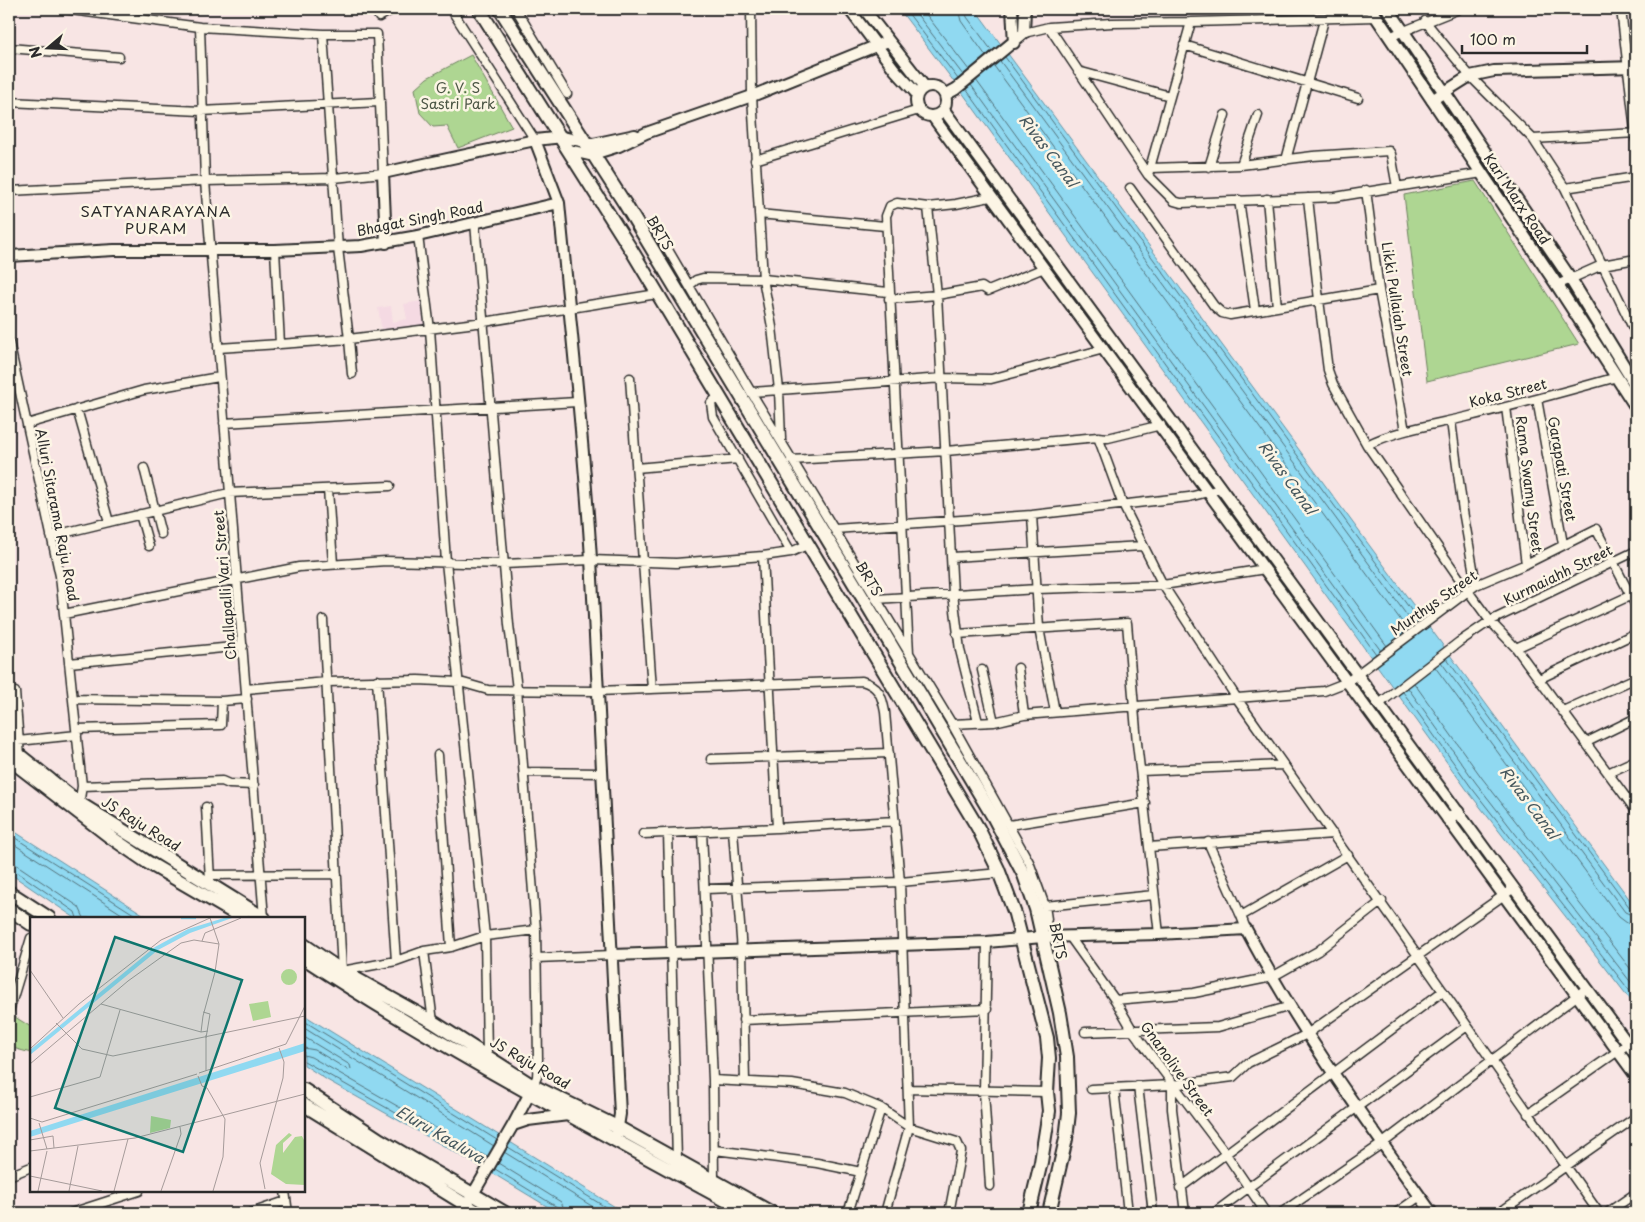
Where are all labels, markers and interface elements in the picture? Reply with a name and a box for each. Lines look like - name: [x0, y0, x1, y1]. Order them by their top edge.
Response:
- north arrow: [22, 22, 72, 72]
- scale bar: [1462, 22, 1588, 54]
- text: 100 m: [1470, 27, 1516, 50]
- text: N: [24, 44, 47, 61]
- park label: G. V. S Sastri Park: [420, 77, 496, 114]
- water label: Rivas Canal: [1014, 109, 1086, 194]
- street label: Karl Marx Road: [1479, 149, 1556, 248]
- street label: Bhagat Singh Road: [355, 196, 485, 241]
- district label: SATYANARAYANA PURAM: [80, 199, 232, 239]
- street label: BRTS: [642, 211, 679, 254]
- street label: Likki Pullaiah Street: [1376, 240, 1419, 378]
- street label: Koka Street: [1467, 373, 1549, 412]
- street label: Rama Swamy Street: [1511, 414, 1548, 554]
- street label: Garapati Street: [1543, 415, 1582, 523]
- street label: Alluri Sitarama Raju Road: [30, 426, 85, 603]
- water label: Rivas Canal: [1254, 436, 1324, 521]
- street label: Challapalli Vari Street: [207, 509, 242, 661]
- street label: Kurmaiahh Street: [1500, 539, 1616, 610]
- street label: BRTS: [851, 557, 888, 600]
- street label: Murthys Street: [1386, 565, 1482, 640]
- water label: Rivas Canal: [1495, 761, 1567, 846]
- street label: JS Raju Road: [98, 791, 185, 856]
- inset map: [30, 917, 305, 1192]
- street label: BRTS: [1044, 920, 1073, 961]
- street label: Gnanolive Street: [1136, 1017, 1219, 1121]
- street label: JS Raju Road: [486, 1031, 574, 1094]
- water label: Eluru Kaaluva: [392, 1099, 490, 1169]

